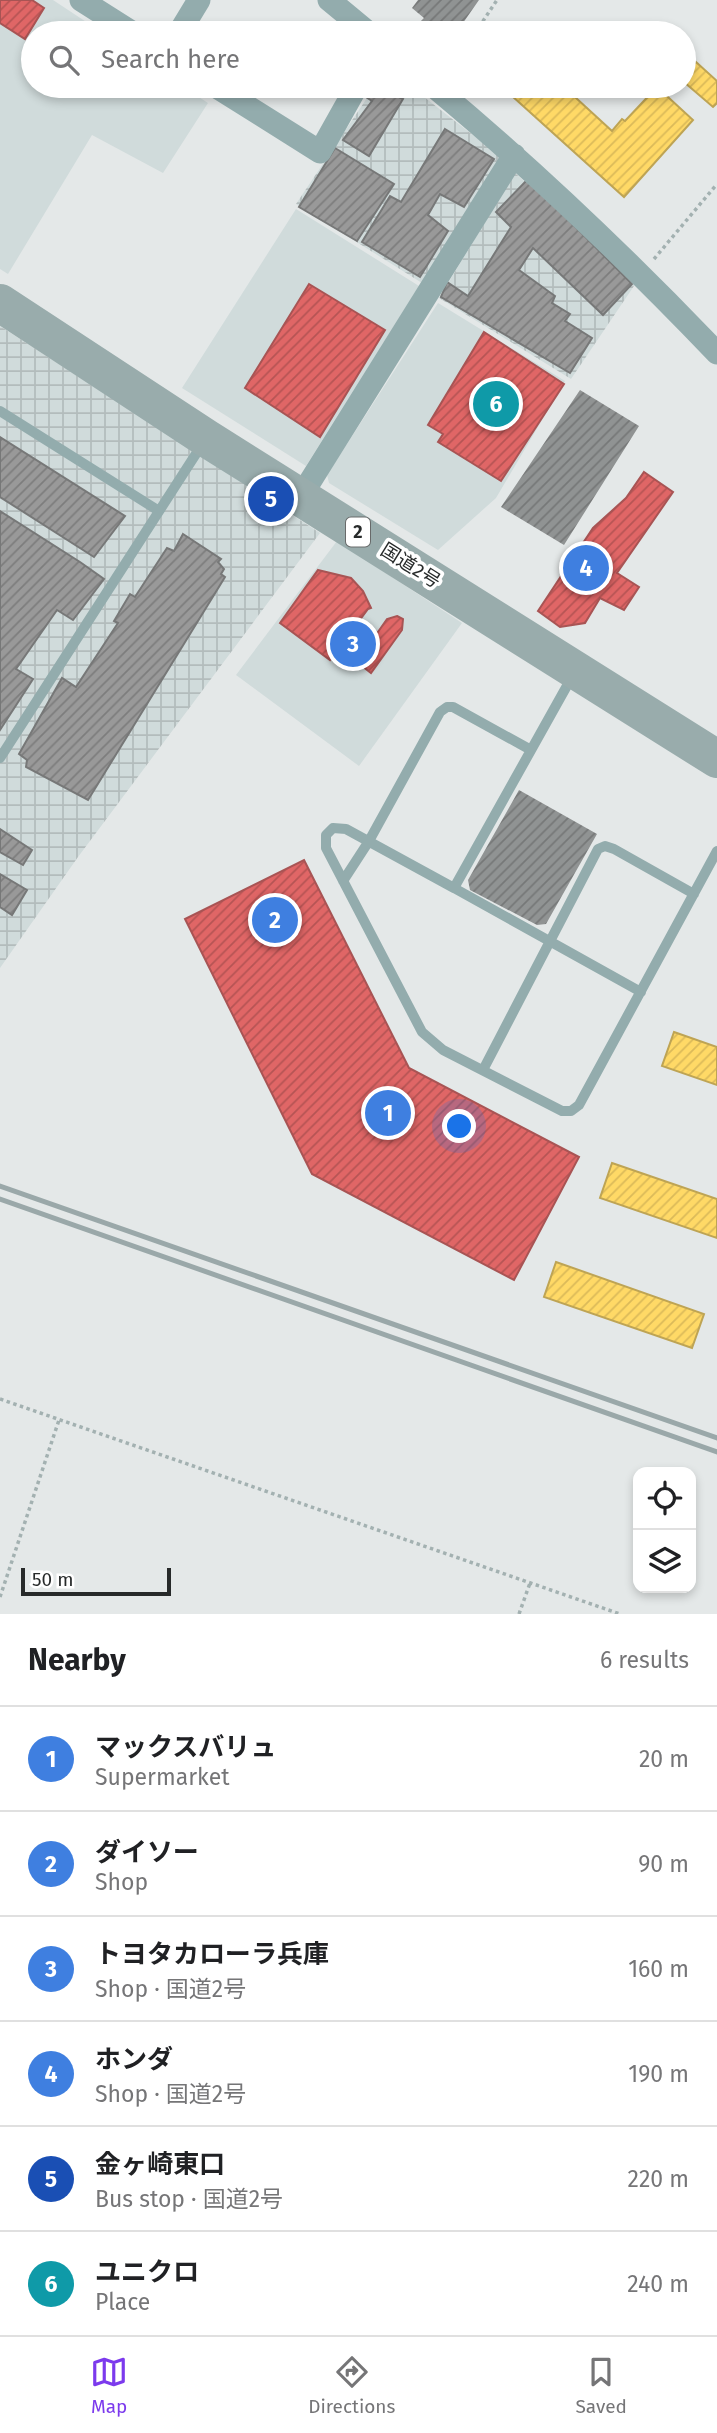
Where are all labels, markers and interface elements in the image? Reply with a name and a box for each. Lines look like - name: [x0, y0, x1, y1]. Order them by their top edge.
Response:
- search box: [21, 21, 696, 98]
- icon: search: [45, 41, 83, 79]
- text: Search here: [101, 44, 240, 75]
- pin: 6: [473, 378, 519, 430]
- pin: 5: [248, 473, 294, 525]
- road number: 2: [346, 518, 370, 546]
- street label: 国道2号: [376, 538, 445, 593]
- pin: 4: [563, 542, 609, 594]
- pin: 3: [330, 618, 376, 670]
- pin: 2: [252, 894, 298, 946]
- pin: 1: [365, 1087, 411, 1139]
- your location: [442, 1109, 476, 1143]
- map controls: [633, 1467, 696, 1593]
- button: locate: [633, 1467, 696, 1530]
- button: layers: [633, 1530, 696, 1593]
- scale bar: [21, 1565, 172, 1597]
- text: 50 m: [32, 1568, 73, 1591]
- text: Nearby: [28, 1642, 126, 1678]
- text: 6 results: [600, 1646, 689, 1674]
- text: マックスバリュ: [95, 1732, 276, 1763]
- text: 1: [46, 1745, 56, 1773]
- text: 20 m: [639, 1745, 689, 1773]
- text: Supermarket: [95, 1763, 230, 1791]
- text: ダイソー: [95, 1837, 199, 1868]
- text: 2: [45, 1850, 57, 1878]
- text: 90 m: [638, 1850, 689, 1878]
- text: Shop: [95, 1868, 148, 1896]
- text: トヨタカローラ兵庫: [95, 1939, 329, 1970]
- text: 3: [45, 1955, 57, 1983]
- text: 160 m: [628, 1955, 689, 1983]
- text: Shop · 国道2号: [95, 1975, 246, 2003]
- text: ホンダ: [95, 2044, 173, 2075]
- text: 4: [45, 2060, 58, 2088]
- text: 190 m: [628, 2060, 689, 2088]
- text: Shop · 国道2号: [95, 2080, 246, 2108]
- text: 金ヶ崎東口: [95, 2149, 225, 2180]
- text: 5: [45, 2165, 57, 2193]
- text: 220 m: [628, 2165, 689, 2193]
- text: Bus stop · 国道2号: [95, 2185, 283, 2213]
- text: ユニクロ: [95, 2257, 199, 2288]
- text: 6: [45, 2270, 57, 2298]
- text: 240 m: [627, 2270, 689, 2298]
- text: Place: [95, 2288, 150, 2316]
- tab: Map: [90, 2353, 128, 2418]
- tab: Directions: [308, 2353, 395, 2418]
- tab: Saved: [576, 2353, 627, 2418]

